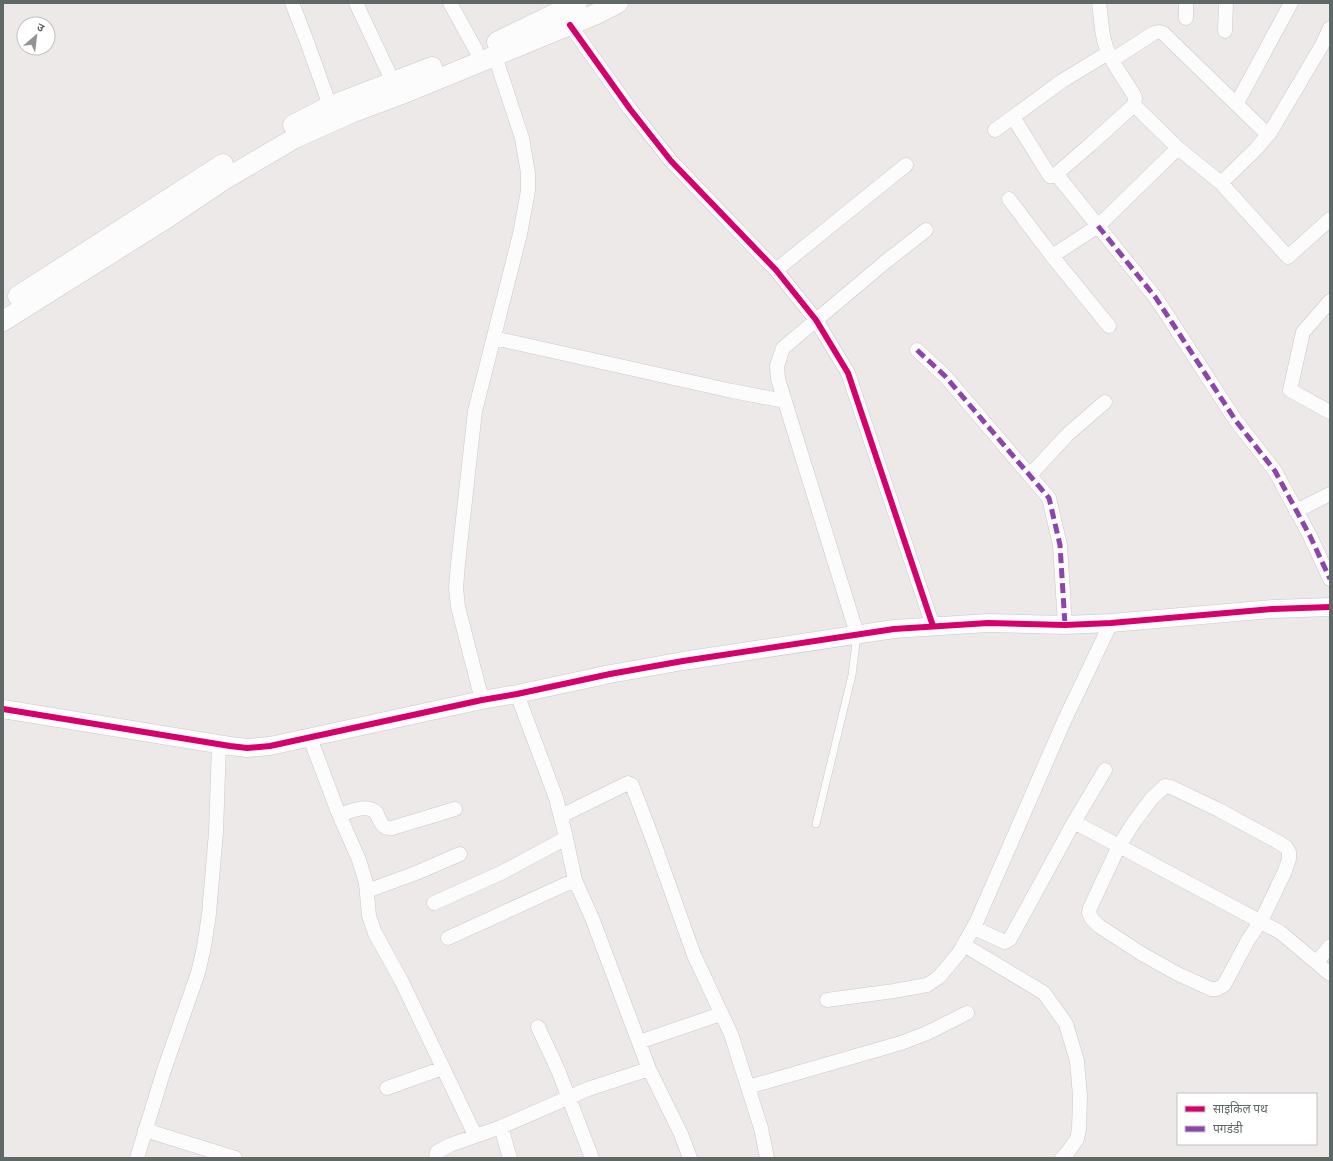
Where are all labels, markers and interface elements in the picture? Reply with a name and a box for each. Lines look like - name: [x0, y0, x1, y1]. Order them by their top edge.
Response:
- north arrow: [16, 16, 56, 56]
- text: उ: [35, 19, 47, 35]
- legend: [1177, 1093, 1317, 1145]
- text: साइकिल पथ: [1213, 1101, 1268, 1116]
- text: पगडंडी: [1213, 1121, 1243, 1136]

